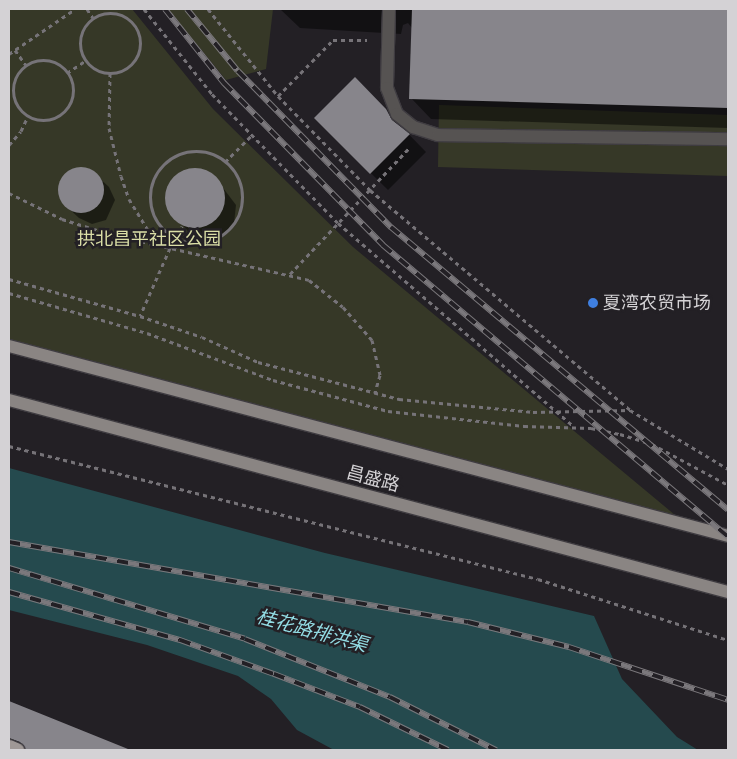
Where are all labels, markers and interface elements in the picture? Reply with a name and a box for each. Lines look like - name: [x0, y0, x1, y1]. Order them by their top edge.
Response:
- park label: 拱北昌平社区公园: [77, 228, 221, 250]
- place label: 夏湾农贸市场: [603, 292, 711, 314]
- marker: 夏湾农贸市场: [587, 297, 599, 309]
- street label: 昌盛路: [344, 462, 402, 496]
- water label: 桂花路排洪渠: [254, 605, 370, 657]

